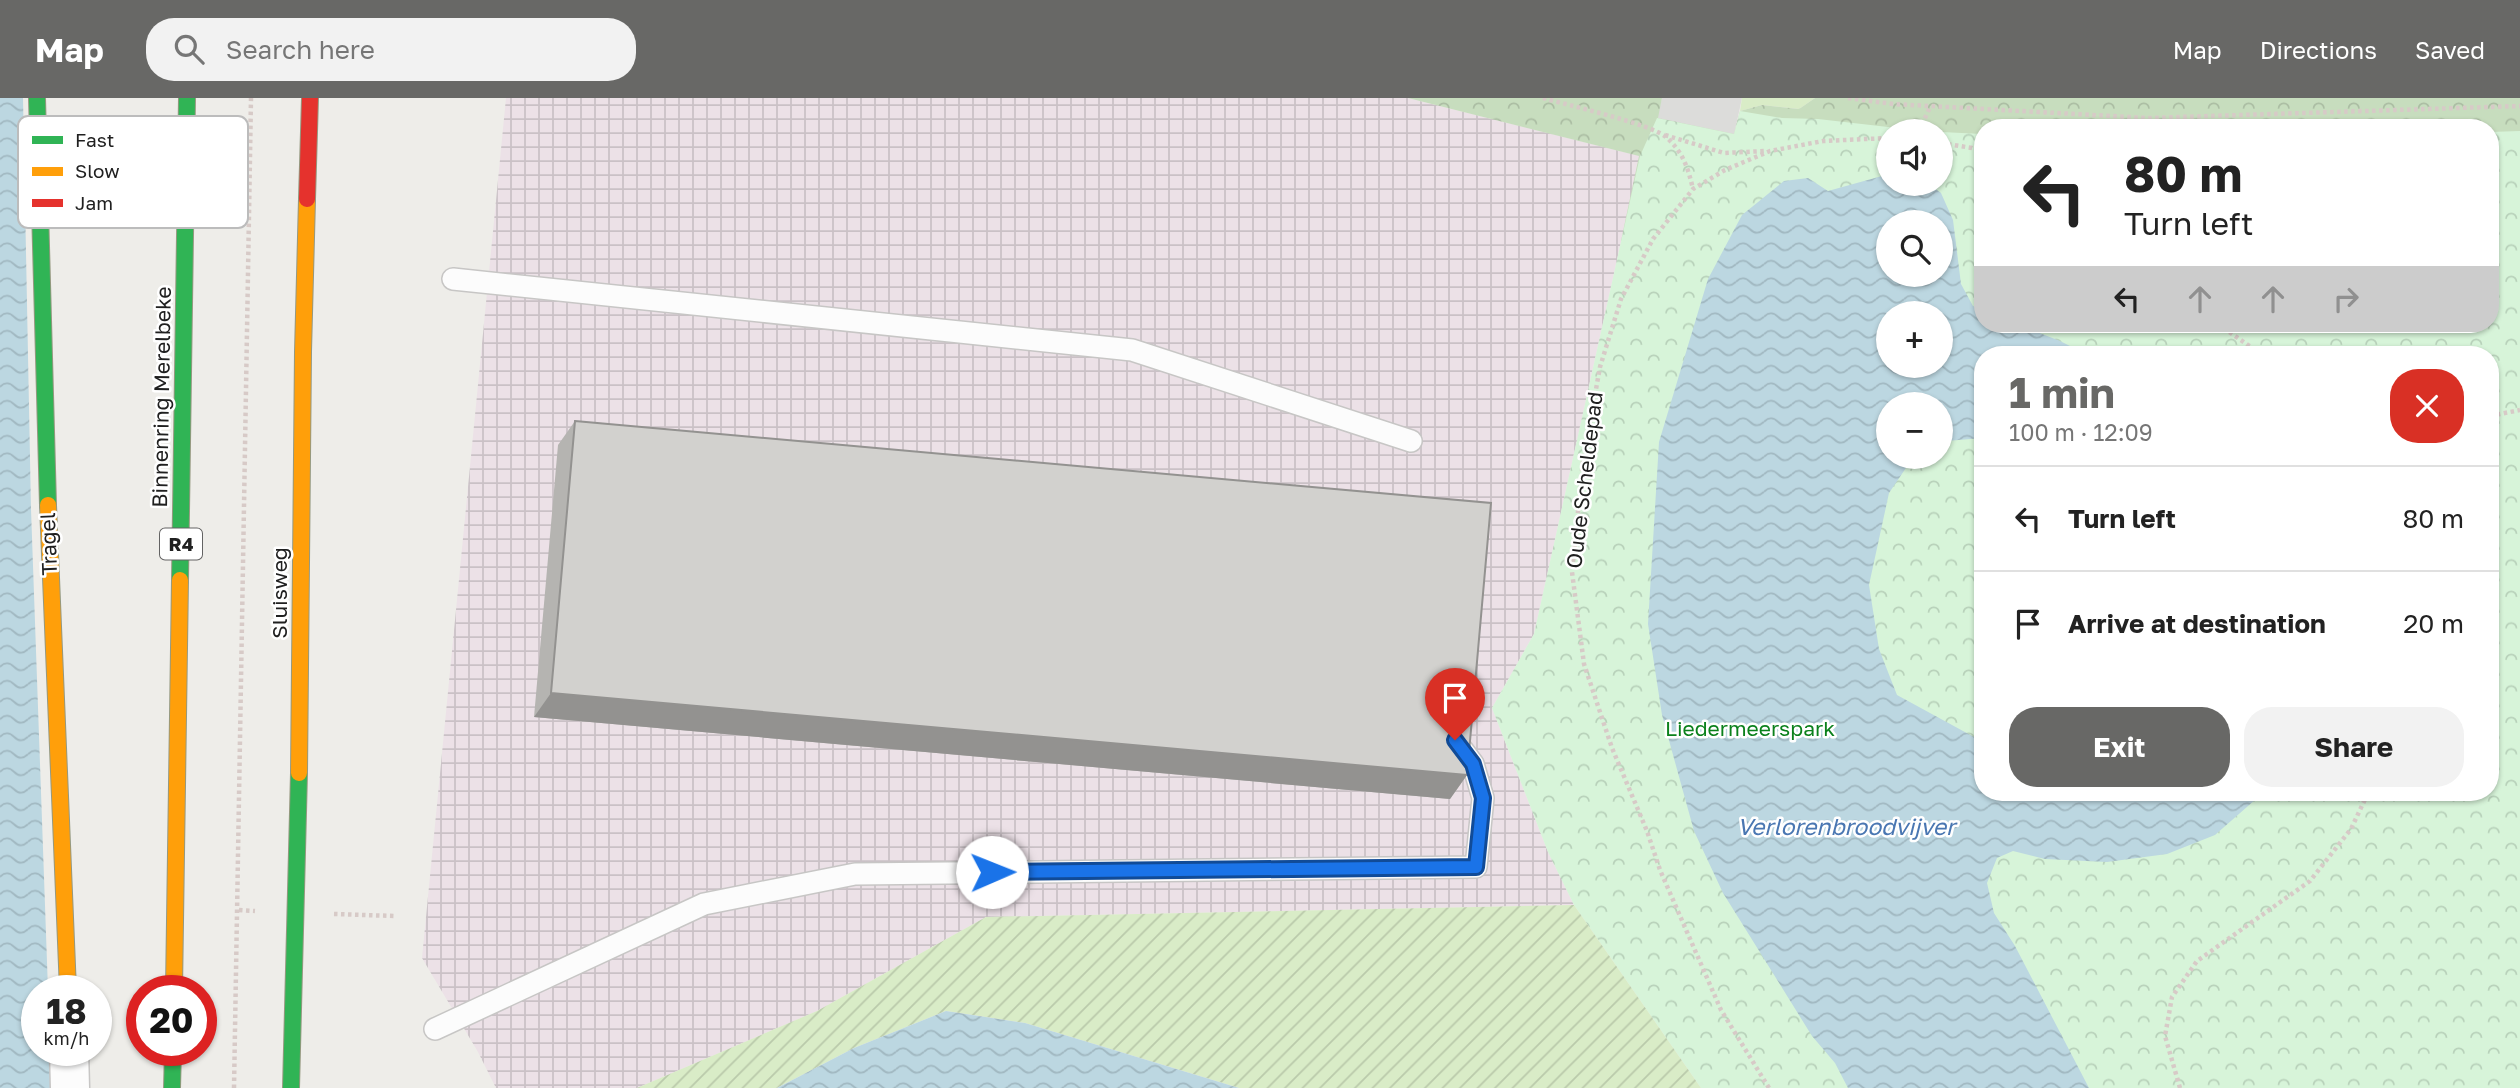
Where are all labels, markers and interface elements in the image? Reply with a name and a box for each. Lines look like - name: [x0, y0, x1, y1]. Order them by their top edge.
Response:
- search box: [146, 18, 636, 81]
- text: Map: [35, 30, 104, 69]
- icon: search: [170, 30, 208, 68]
- text: Search here: [226, 34, 375, 65]
- text: Map: [2173, 35, 2222, 64]
- text: Directions: [2260, 35, 2377, 64]
- text: Saved: [2415, 35, 2485, 64]
- legend: [18, 116, 248, 228]
- map controls: [1876, 119, 1953, 469]
- button: sound: [1876, 119, 1953, 196]
- text: Fast: [75, 128, 114, 151]
- text: 80 m: [2124, 144, 2242, 203]
- icon: left: [2009, 147, 2100, 238]
- text: Slow: [75, 159, 120, 182]
- text: Jam: [75, 191, 113, 214]
- text: Turn left: [2124, 204, 2253, 242]
- button: search: [1876, 210, 1953, 287]
- icon: left: [2108, 280, 2146, 318]
- icon: ahead: [2181, 280, 2219, 318]
- icon: ahead: [2254, 280, 2292, 318]
- icon: right: [2327, 280, 2365, 318]
- street label: Binnenring Merelbeke: [146, 286, 176, 508]
- button: +: [1876, 301, 1953, 378]
- text: 1 min: [2009, 367, 2115, 417]
- button: close: [2390, 369, 2464, 443]
- street label: Oude Scheldepad: [1560, 390, 1608, 570]
- button: −: [1876, 392, 1953, 469]
- text: 100 m · 12:09: [2009, 418, 2153, 446]
- icon: left: [2009, 500, 2047, 538]
- text: Turn left: [2068, 503, 2176, 534]
- text: 80 m: [2403, 503, 2464, 534]
- street label: Tragel: [34, 512, 62, 576]
- road number: R4: [160, 528, 202, 560]
- street label: Sluisweg: [266, 547, 292, 639]
- icon: arrive: [2009, 605, 2047, 643]
- text: Arrive at destination: [2068, 608, 2326, 639]
- text: 20 m: [2403, 608, 2464, 639]
- pin: [1425, 668, 1485, 740]
- icon: arrive: [1436, 679, 1474, 717]
- button: Exit: [2009, 707, 2230, 787]
- button: Share: [2244, 707, 2464, 787]
- park label: Liedermeerspark: [1665, 715, 1835, 741]
- water label: Verlorenbroodvijver: [1737, 812, 1958, 840]
- position arrow: [955, 835, 1029, 909]
- speed limit sign: 20: [126, 975, 217, 1066]
- text: 18: [46, 990, 87, 1032]
- text: km/h: [44, 1027, 89, 1049]

